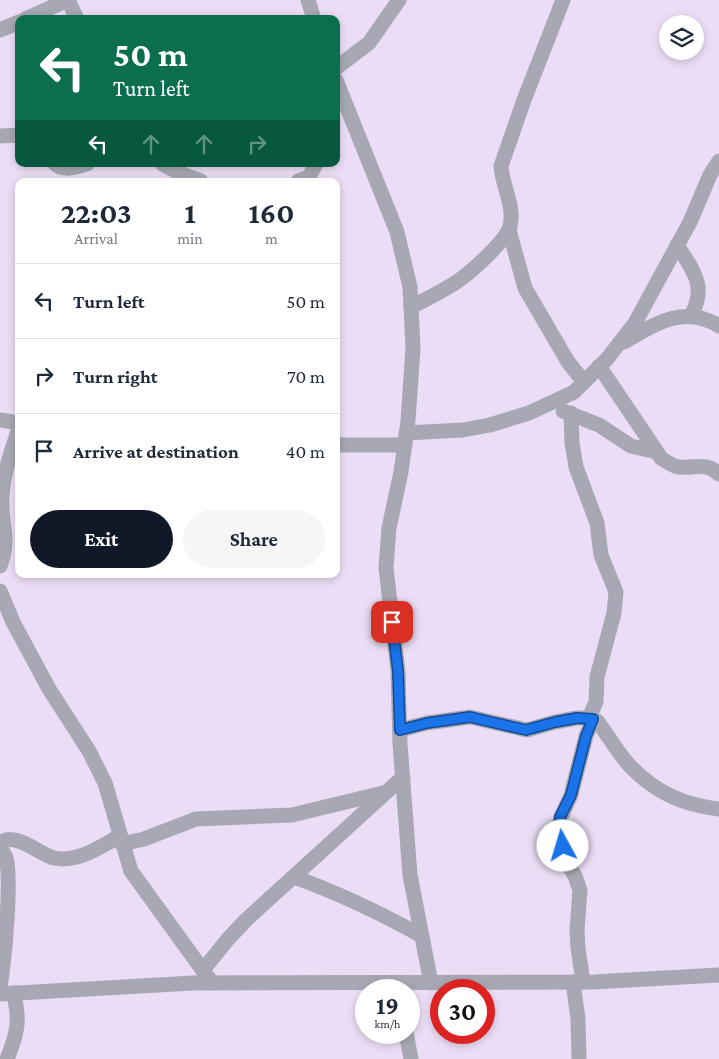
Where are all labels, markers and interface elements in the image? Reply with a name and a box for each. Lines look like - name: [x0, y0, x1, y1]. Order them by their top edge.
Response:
- map controls: [659, 15, 704, 60]
- button: layers: [659, 15, 704, 60]
- icon: left: [30, 35, 95, 100]
- text: 50 m: [113, 35, 188, 74]
- text: Turn left: [113, 76, 190, 101]
- icon: left: [84, 130, 112, 158]
- icon: ahead: [137, 130, 165, 158]
- icon: ahead: [190, 130, 218, 158]
- icon: right: [243, 130, 271, 158]
- text: 22:03: [61, 196, 132, 229]
- text: 1: [184, 196, 196, 229]
- text: 160: [249, 196, 294, 229]
- text: Arrival: [74, 230, 118, 247]
- text: min: [177, 230, 203, 247]
- text: m: [265, 230, 278, 247]
- icon: left: [30, 287, 58, 315]
- text: Turn left: [73, 291, 145, 312]
- text: 50 m: [286, 291, 325, 312]
- icon: right: [30, 362, 58, 390]
- text: Turn right: [73, 366, 158, 387]
- text: 70 m: [287, 366, 325, 387]
- icon: arrive: [30, 437, 58, 465]
- text: Arrive at destination: [73, 441, 239, 462]
- text: 40 m: [286, 441, 325, 462]
- button: Exit: [30, 510, 173, 568]
- button: Share: [183, 510, 325, 568]
- pin: [371, 601, 413, 643]
- icon: arrive: [378, 608, 406, 636]
- position arrow: [536, 819, 588, 871]
- speed limit sign: 30: [430, 979, 495, 1044]
- text: 19: [376, 992, 399, 1019]
- text: km/h: [375, 1017, 400, 1031]

